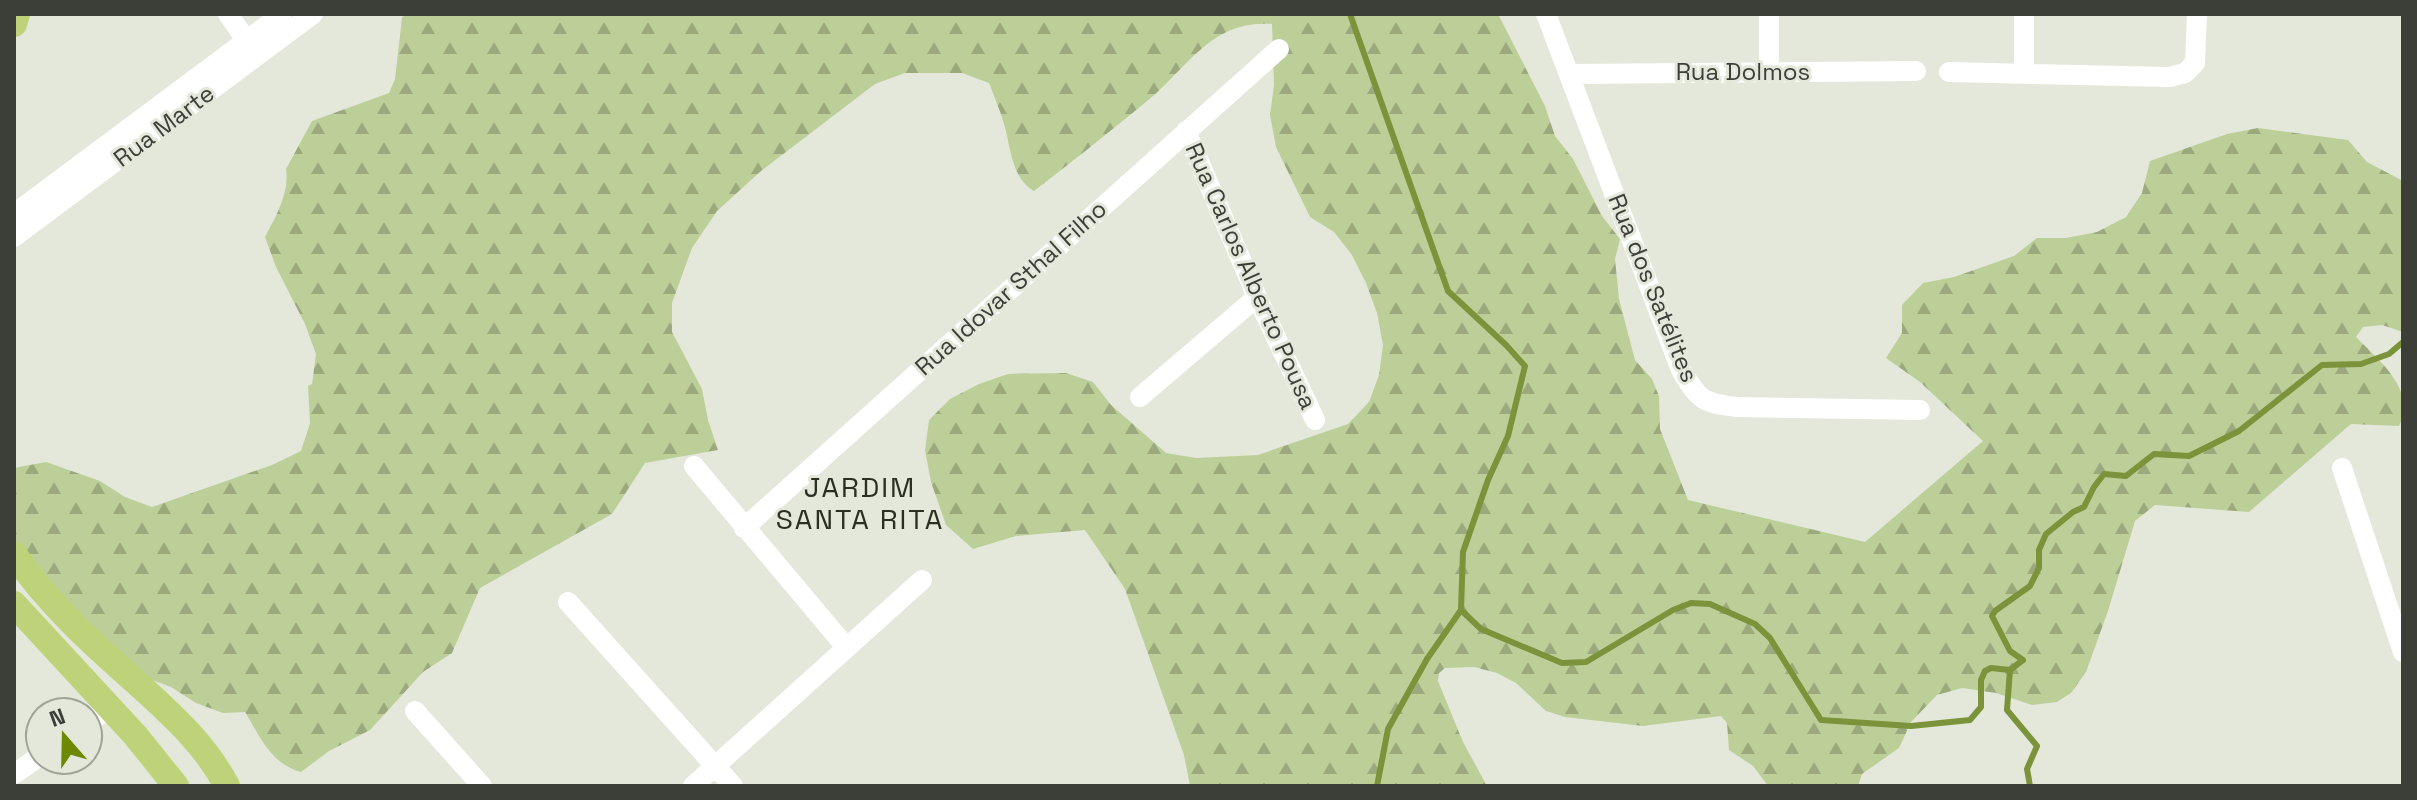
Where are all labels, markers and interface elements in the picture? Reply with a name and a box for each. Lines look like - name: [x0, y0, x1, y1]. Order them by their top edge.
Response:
- street label: Rua Dolmos: [1676, 56, 1810, 87]
- street label: Rua Marte: [107, 78, 220, 174]
- street label: Rua Carlos Alberto Pousa: [1179, 138, 1324, 414]
- street label: Rua dos Satélites: [1602, 189, 1705, 387]
- street label: Rua Idovar Sthal Filho: [908, 193, 1113, 382]
- district label: JARDIM SANTA RITA: [776, 469, 944, 537]
- north arrow: [24, 696, 104, 776]
- text: N: [45, 702, 69, 733]

